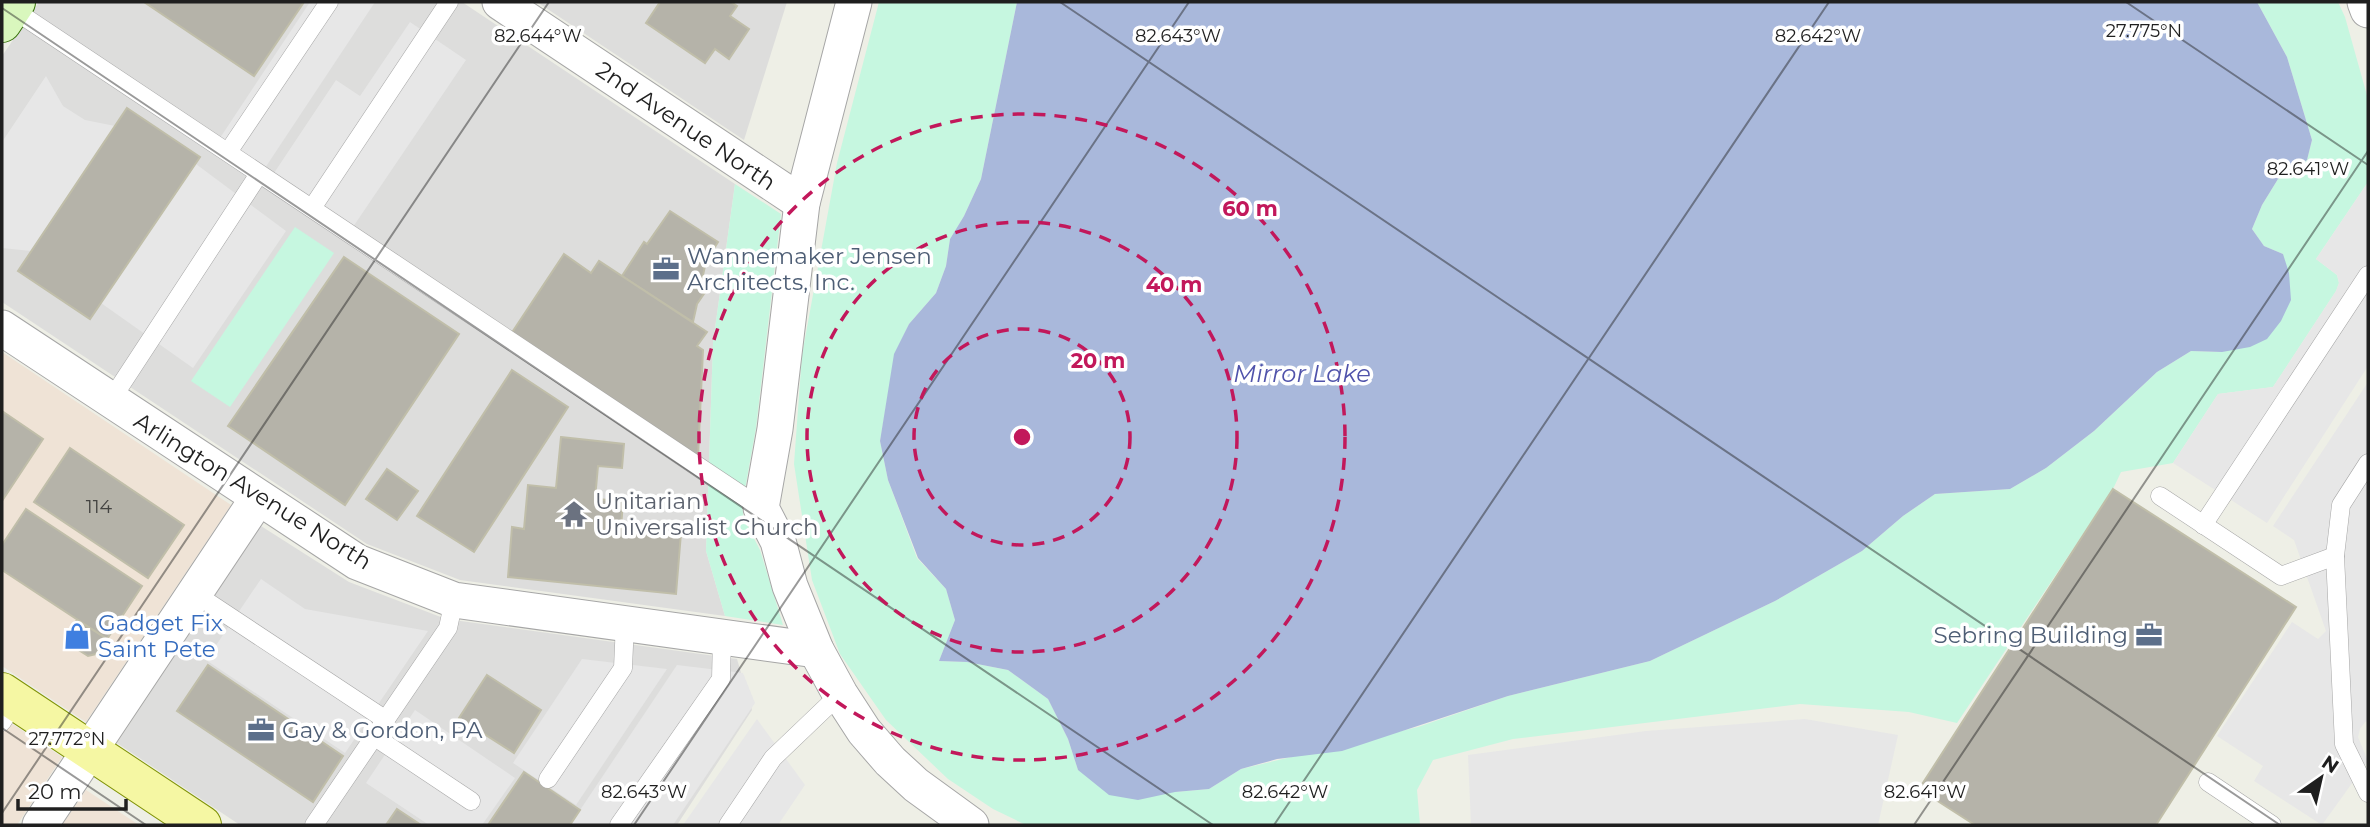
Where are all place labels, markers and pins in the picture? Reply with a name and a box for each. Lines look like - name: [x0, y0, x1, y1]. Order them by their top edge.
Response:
- place label: Wannemaker Jensen Architects, Inc.: [687, 242, 932, 296]
- office icon: Wannemaker Jensen Architects, Inc.: [651, 254, 681, 284]
- centre of rings: [1010, 425, 1034, 449]
- place label: Unitarian Universalist Church: [595, 487, 818, 541]
- temple icon: Unitarian Universalist Church: [559, 499, 589, 529]
- place label: Gadget Fix Saint Pete: [98, 609, 223, 663]
- office icon: Sebring Building: [2134, 620, 2164, 650]
- shop icon: Gadget Fix Saint Pete: [62, 621, 92, 651]
- place label: Sebring Building: [1934, 621, 2128, 649]
- office icon: Gay & Gordon, PA: [246, 715, 276, 745]
- place label: Gay & Gordon, PA: [282, 716, 483, 744]

